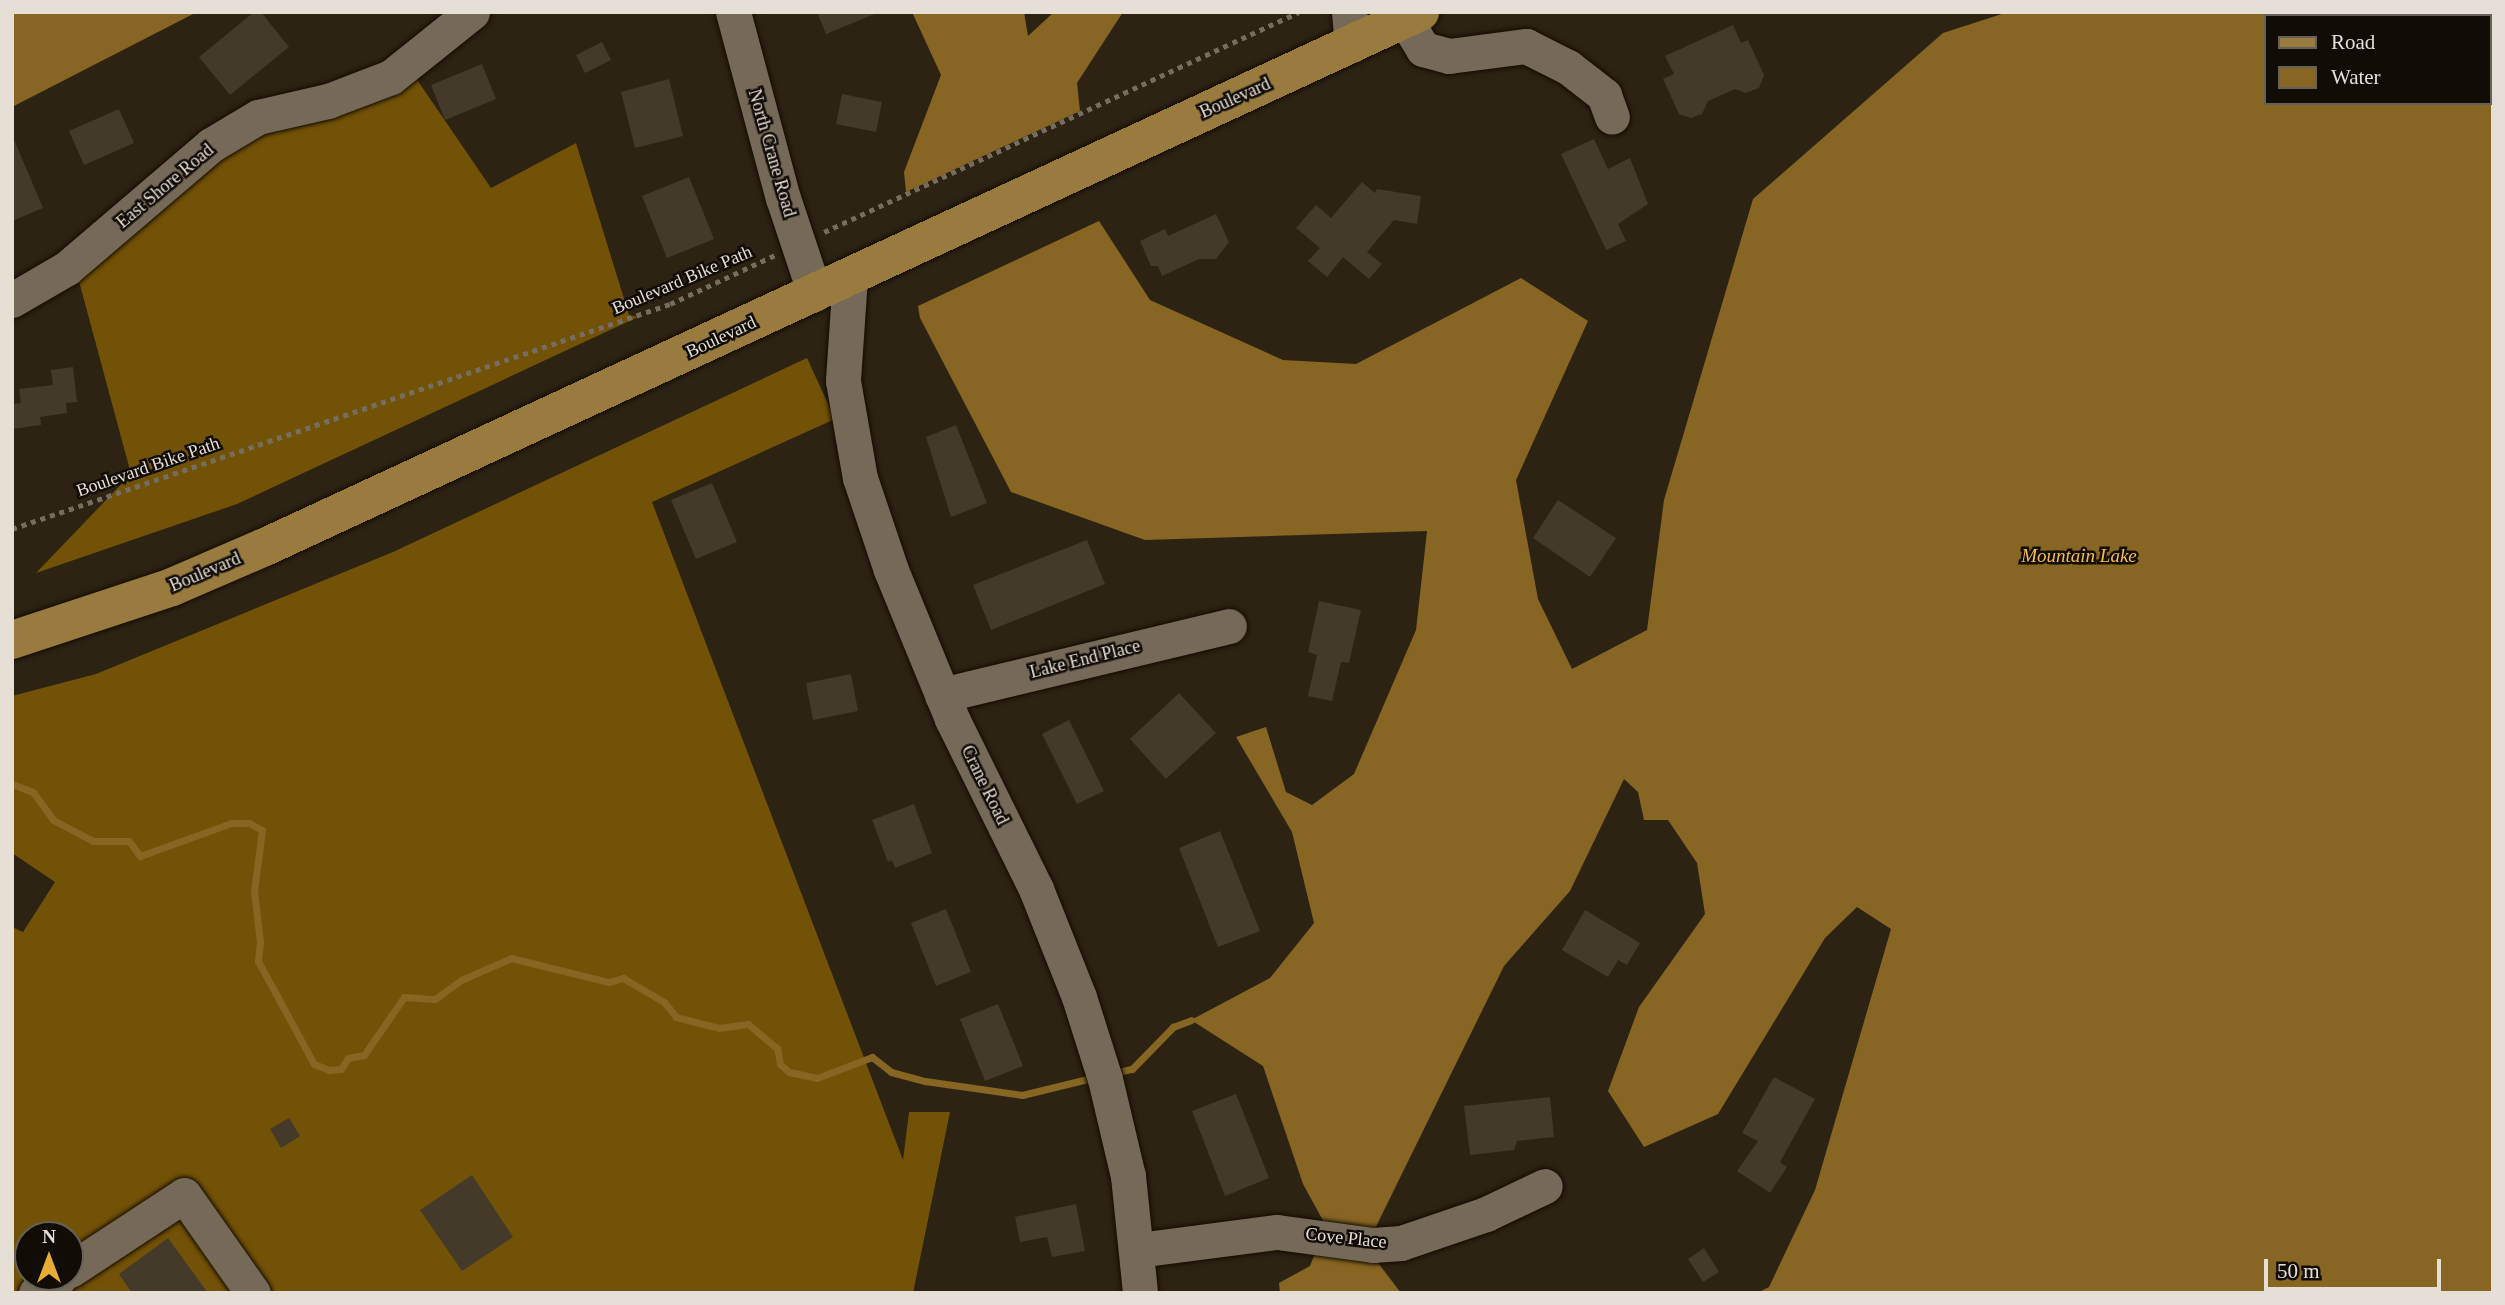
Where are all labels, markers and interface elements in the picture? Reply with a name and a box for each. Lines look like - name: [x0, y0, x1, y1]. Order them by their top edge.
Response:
- legend: [2264, 14, 2491, 105]
- text: Road: [2331, 30, 2375, 54]
- text: Water: [2331, 65, 2381, 89]
- street label: Boulevard: [1196, 73, 1274, 123]
- street label: North Crane Road: [743, 87, 801, 219]
- street label: East Shore Road: [112, 139, 218, 233]
- street label: Boulevard Bike Path: [609, 241, 755, 319]
- street label: Boulevard: [682, 311, 760, 363]
- street label: Boulevard Bike Path: [74, 432, 222, 502]
- water label: Mountain Lake: [2021, 545, 2137, 567]
- street label: Boulevard: [166, 547, 244, 597]
- street label: Lake End Place: [1028, 635, 1142, 683]
- street label: Crane Road: [957, 742, 1013, 828]
- north arrow: [14, 1221, 84, 1291]
- street label: Cove Place: [1304, 1223, 1388, 1253]
- text: N: [42, 1226, 56, 1247]
- scale bar: [2267, 1246, 2444, 1290]
- text: 50 m: [2277, 1259, 2320, 1283]

